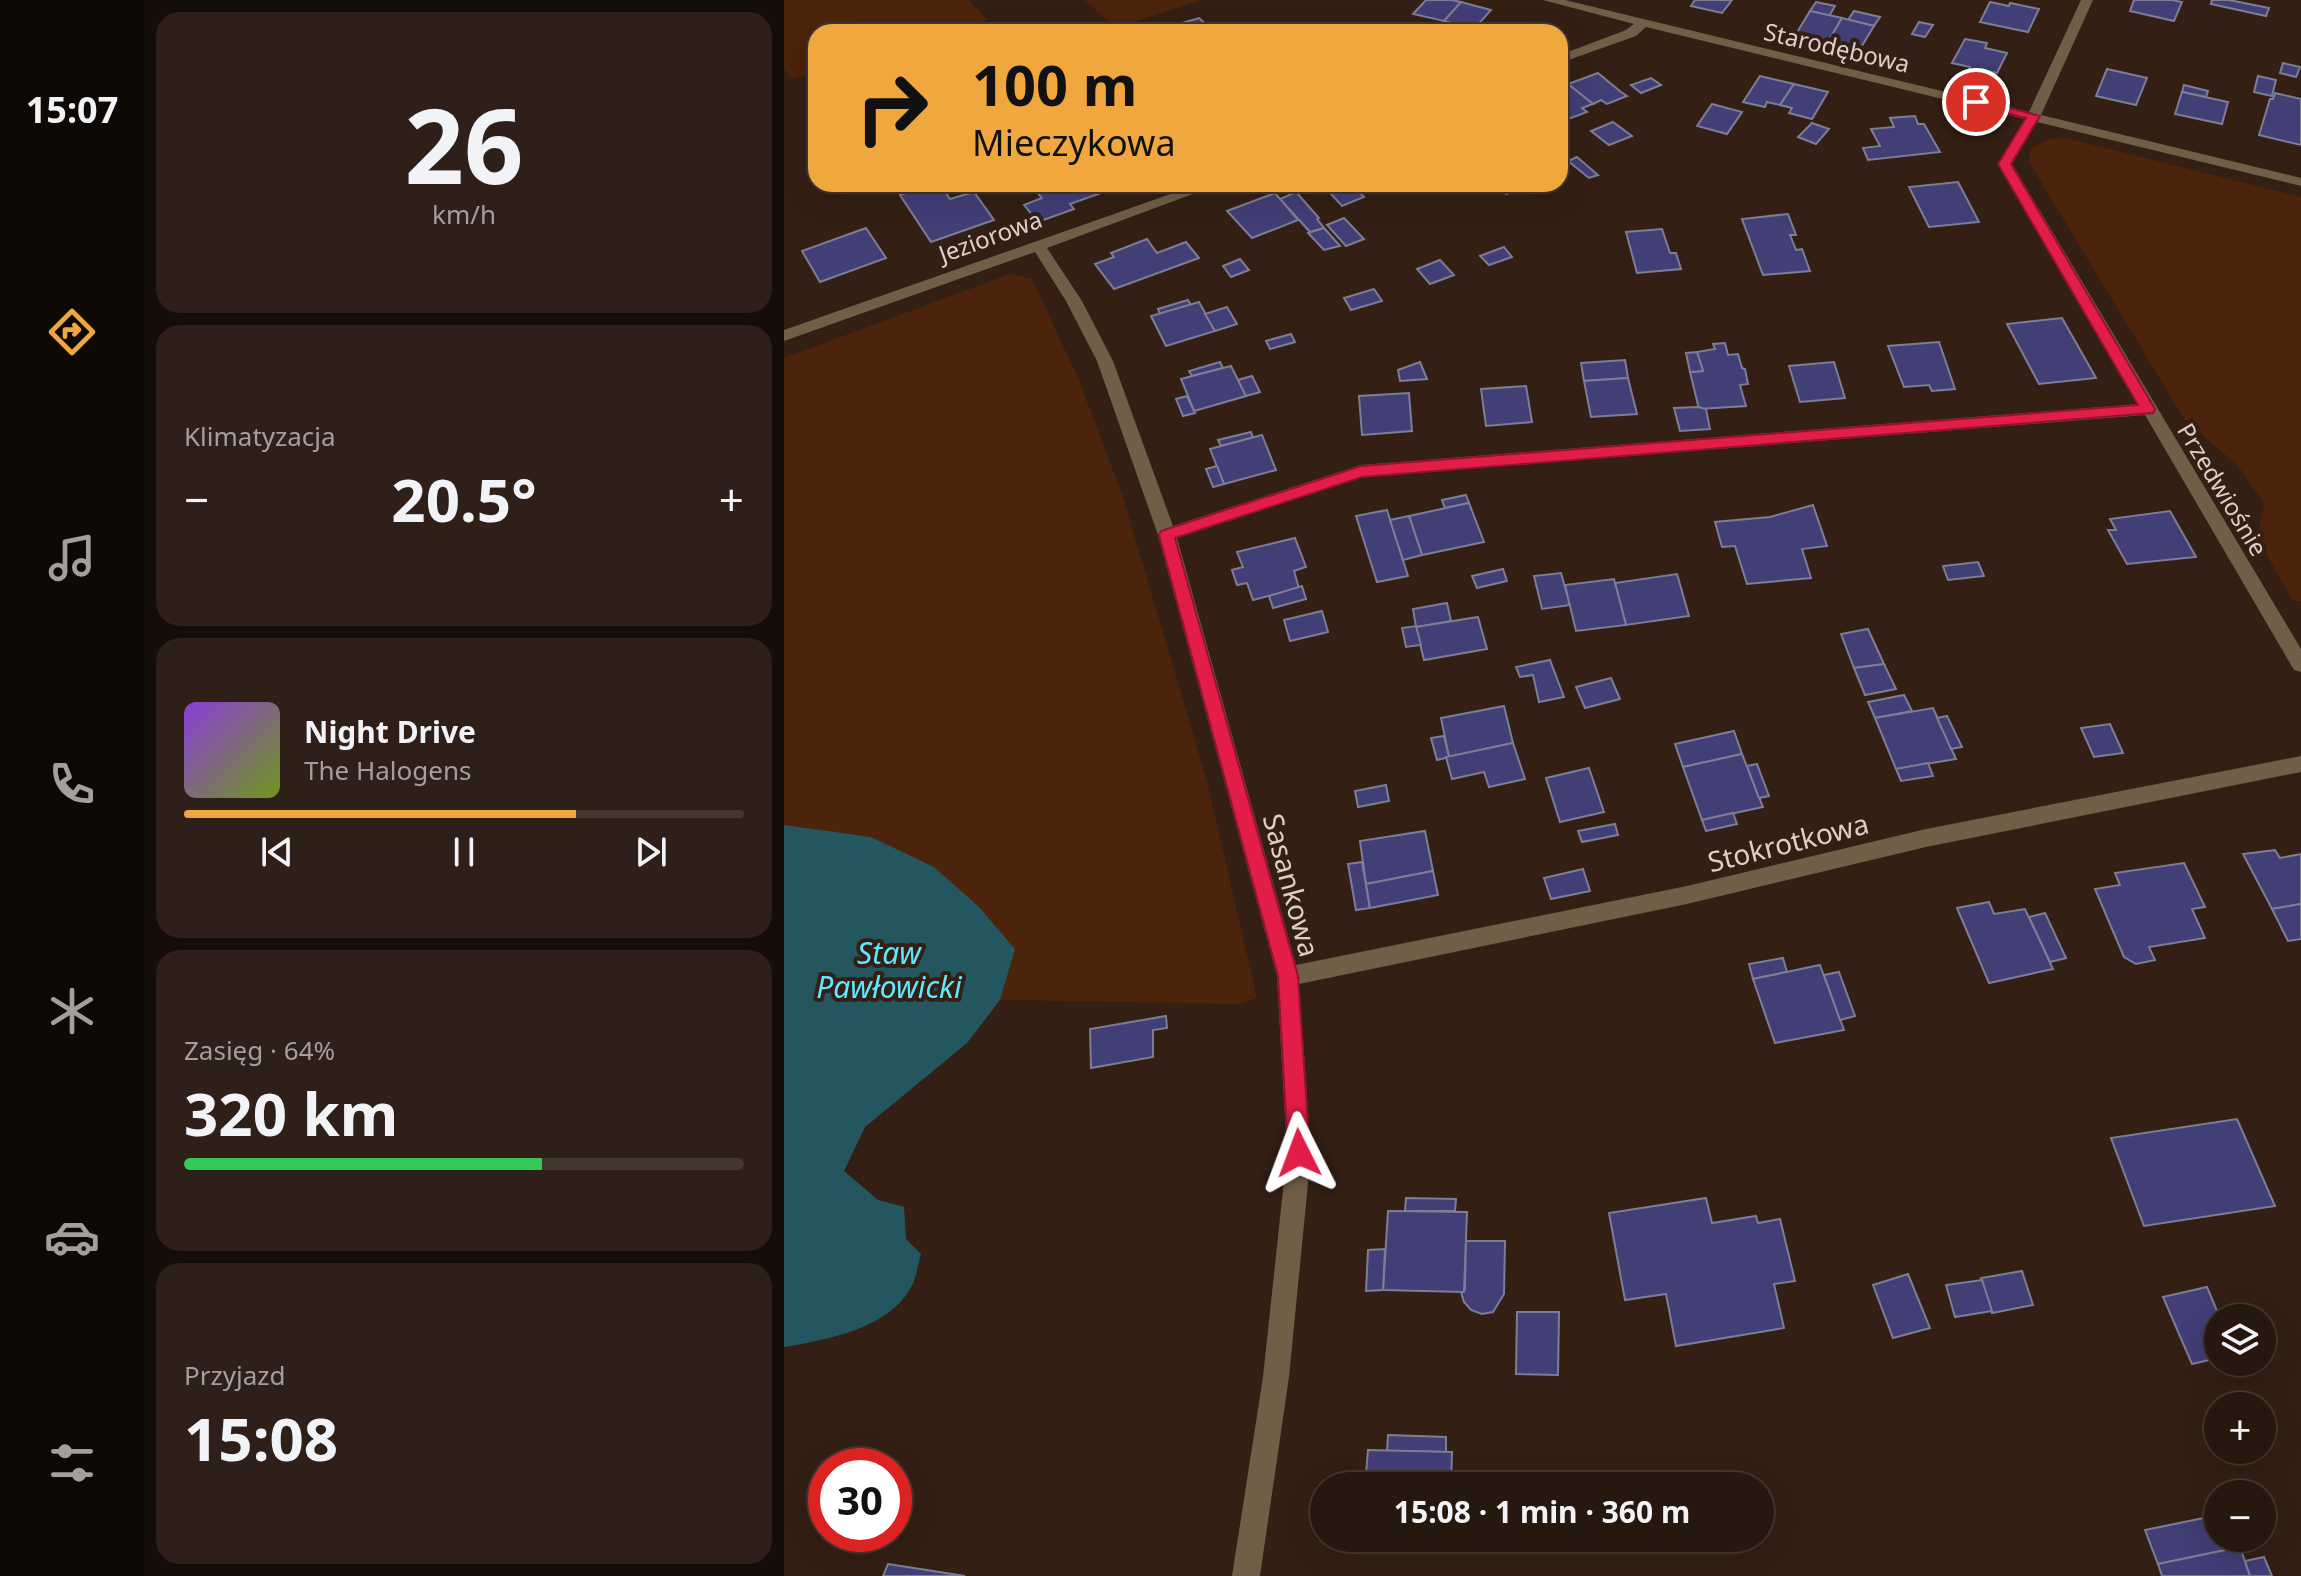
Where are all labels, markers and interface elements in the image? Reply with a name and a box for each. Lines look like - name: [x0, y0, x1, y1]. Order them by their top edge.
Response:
- street label: Starodębowa: [1761, 14, 1913, 80]
- text: 100 m: [972, 46, 1137, 122]
- icon: right: [840, 56, 944, 160]
- pin: [1942, 68, 2010, 136]
- text: 26: [405, 73, 523, 214]
- icon: arrive: [1954, 80, 1998, 124]
- text: 15:07: [26, 85, 118, 134]
- text: Mieczykowa: [972, 118, 1176, 167]
- text: km/h: [432, 196, 496, 232]
- street label: Jeziorowa: [932, 202, 1046, 271]
- icon: directions: [44, 304, 100, 360]
- street label: Przedwiośnie: [2170, 416, 2276, 562]
- text: Klimatyzacja: [184, 418, 336, 454]
- text: 20.5°: [391, 458, 537, 540]
- text: −: [184, 469, 209, 529]
- text: +: [719, 469, 744, 529]
- icon: music: [44, 530, 100, 586]
- text: Night Drive: [304, 711, 476, 752]
- text: The Halogens: [304, 752, 471, 788]
- icon: phone: [44, 756, 100, 812]
- street label: Stokrotkowa: [1704, 804, 1872, 880]
- street label: Sasankowa: [1255, 809, 1329, 961]
- icon: previous: [255, 830, 299, 874]
- icon: pause: [442, 830, 486, 874]
- icon: next: [629, 830, 673, 874]
- water label: Staw Pawłowicki: [816, 932, 963, 1007]
- icon: climate: [44, 983, 100, 1039]
- text: Zasięg · 64%: [184, 1032, 335, 1068]
- text: 320 km: [184, 1072, 398, 1154]
- position arrow: [1257, 1111, 1341, 1195]
- icon: car: [44, 1209, 100, 1265]
- map controls: [2204, 1304, 2276, 1552]
- button: layers: [2204, 1304, 2276, 1376]
- text: Przyjazd: [184, 1357, 285, 1393]
- button: +: [2204, 1392, 2276, 1464]
- text: 15:08: [184, 1397, 338, 1479]
- icon: filters: [44, 1435, 100, 1491]
- speed limit sign: 30: [808, 1448, 912, 1552]
- button: −: [2204, 1480, 2276, 1552]
- text: 15:08 · 1 min · 360 m: [1394, 1491, 1690, 1532]

